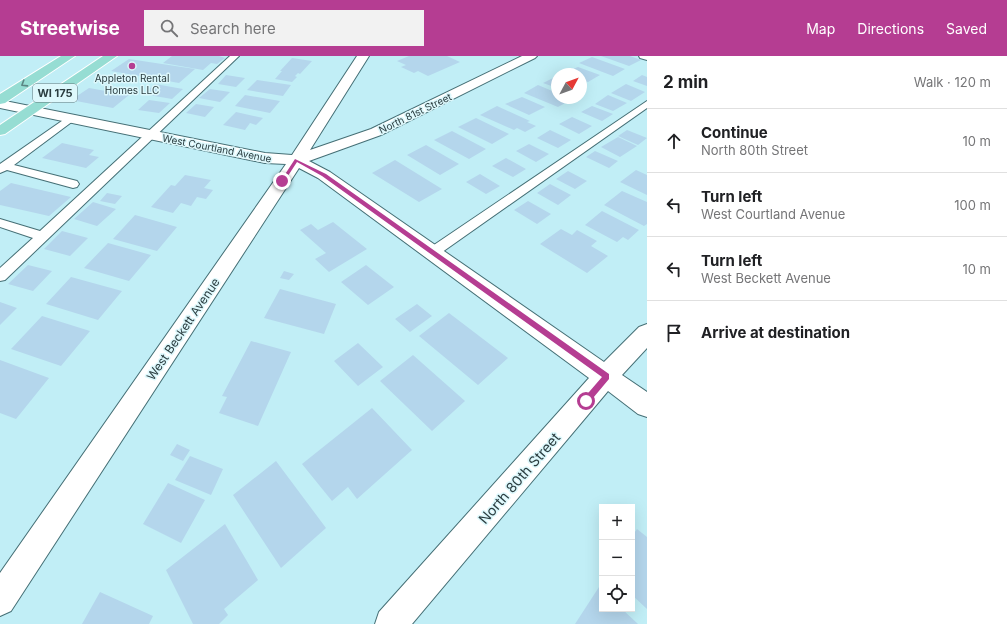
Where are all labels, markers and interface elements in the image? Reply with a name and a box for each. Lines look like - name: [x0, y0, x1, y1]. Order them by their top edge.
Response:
- search box: [144, 10, 424, 46]
- text: Streetwise: [20, 17, 120, 40]
- icon: search: [158, 17, 180, 39]
- text: Search here: [190, 19, 276, 38]
- text: Map: [806, 20, 835, 37]
- text: Directions: [857, 20, 924, 37]
- text: Saved: [946, 20, 987, 37]
- marker: Appleton Rental Homes LLC: [127, 61, 137, 71]
- north arrow: [551, 68, 587, 104]
- place label: Appleton Rental Homes LLC: [95, 72, 169, 96]
- text: 2 min: [663, 72, 708, 92]
- text: Walk · 120 m: [914, 74, 991, 90]
- one-way arrow: [21, 80, 28, 87]
- road number: WI 175: [33, 84, 77, 102]
- street label: North 81st Street: [377, 90, 454, 136]
- text: Continue: [701, 123, 768, 142]
- icon: ahead: [663, 130, 685, 152]
- street label: West Courtland Avenue: [161, 132, 273, 165]
- text: 10 m: [962, 133, 991, 149]
- text: North 80th Street: [701, 142, 808, 158]
- route end: [273, 172, 291, 190]
- text: Turn left: [701, 187, 762, 206]
- icon: left: [663, 194, 685, 216]
- text: 100 m: [954, 197, 991, 213]
- text: West Courtland Avenue: [701, 206, 845, 222]
- text: Turn left: [701, 251, 762, 270]
- icon: left: [663, 258, 685, 280]
- text: 10 m: [962, 261, 991, 277]
- text: West Beckett Avenue: [701, 270, 831, 286]
- street label: West Beckett Avenue: [143, 275, 223, 383]
- icon: arrive: [663, 322, 685, 344]
- text: Arrive at destination: [701, 323, 850, 342]
- route start: [577, 392, 595, 410]
- street label: North 80th Street: [475, 429, 563, 527]
- map controls: [599, 504, 635, 612]
- button: +: [599, 504, 635, 540]
- button: −: [599, 540, 635, 576]
- button: locate: [599, 576, 635, 612]

